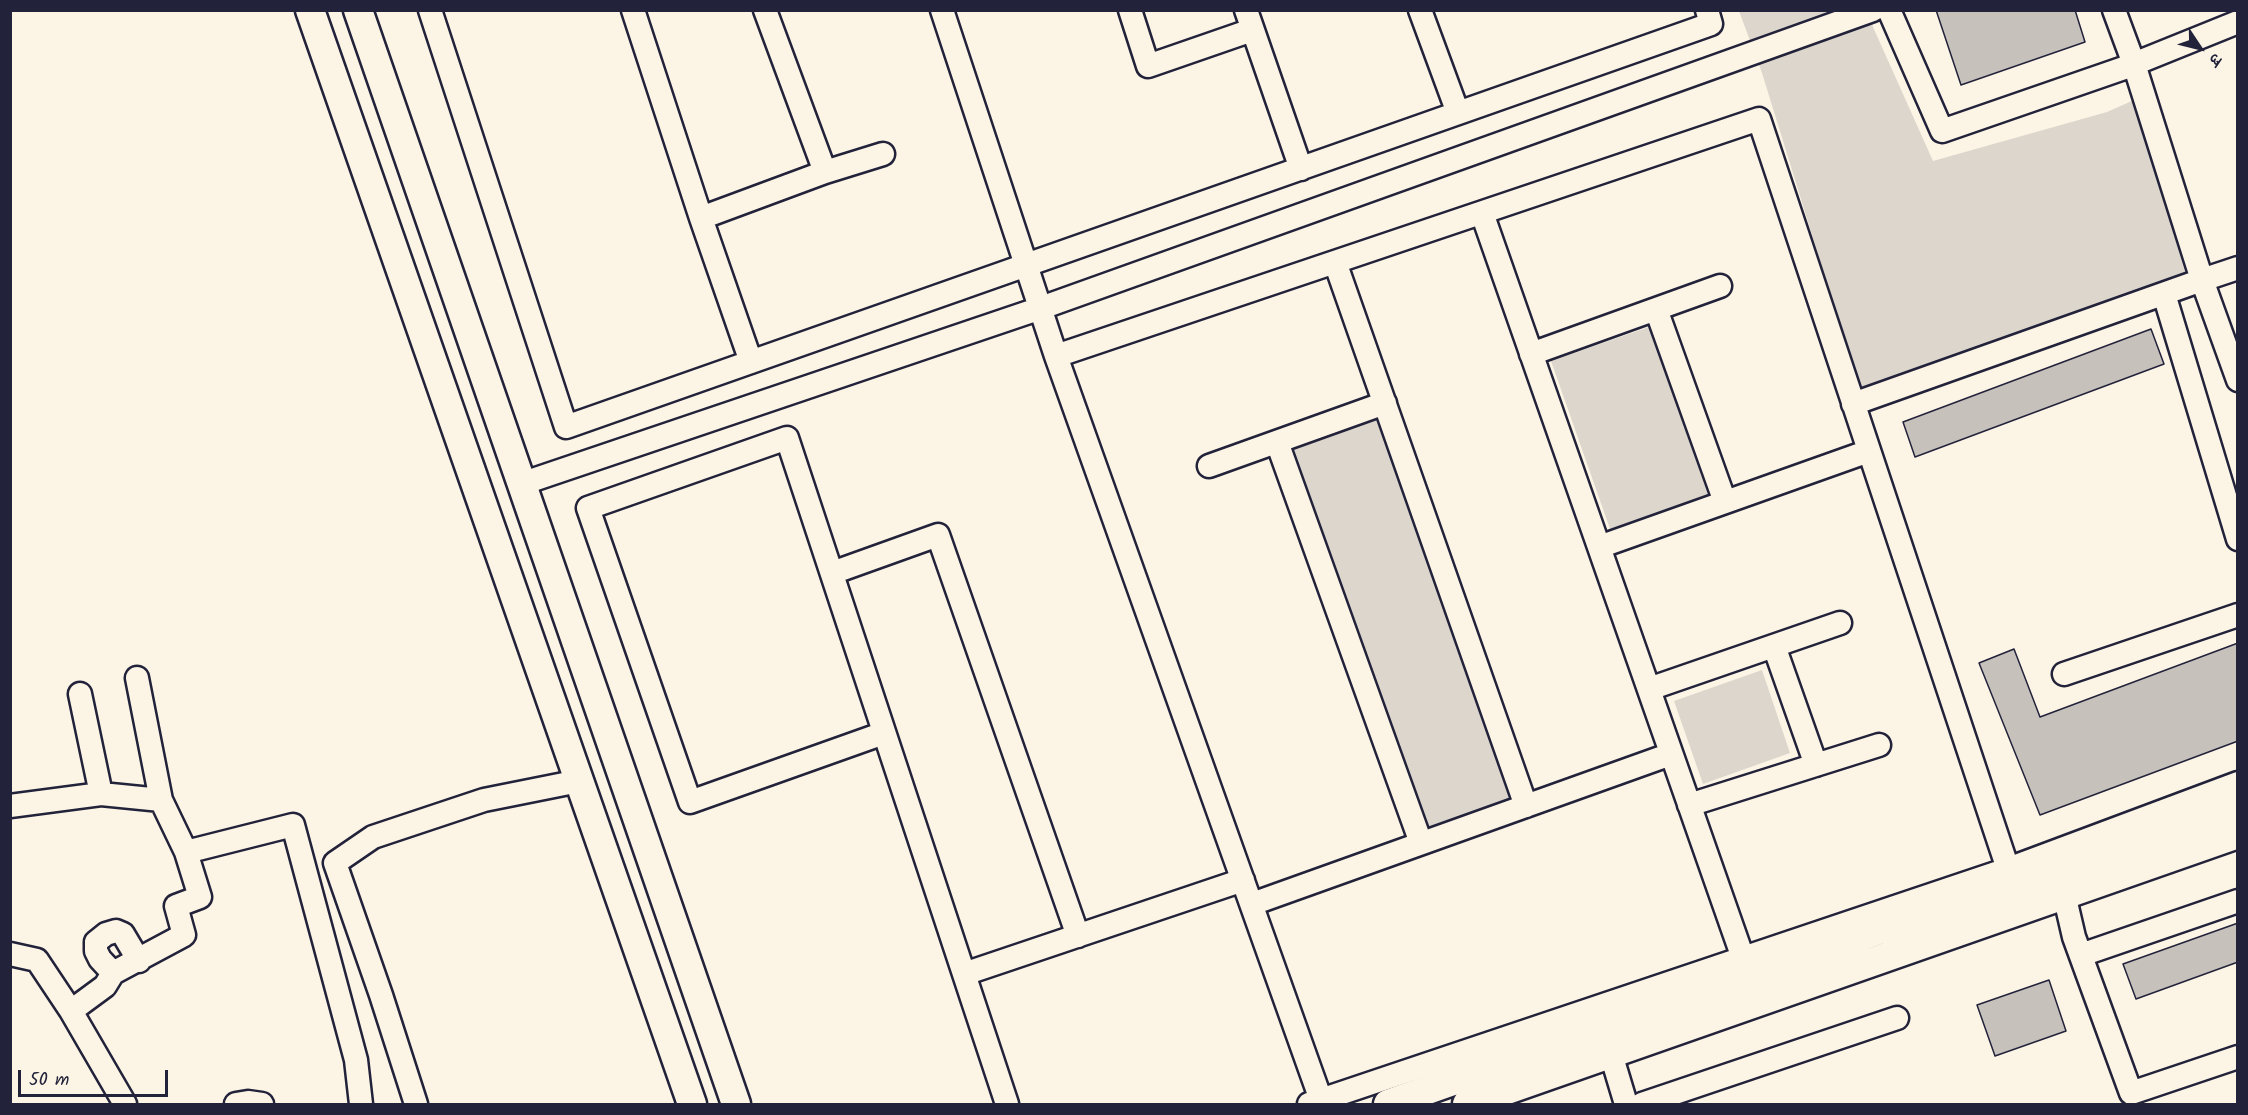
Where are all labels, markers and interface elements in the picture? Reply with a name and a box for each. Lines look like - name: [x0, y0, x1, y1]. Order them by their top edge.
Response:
- north arrow: [2170, 18, 2230, 78]
- text: उ: [2202, 47, 2228, 70]
- scale bar: [21, 1058, 171, 1096]
- text: 50 m: [29, 1066, 69, 1095]

